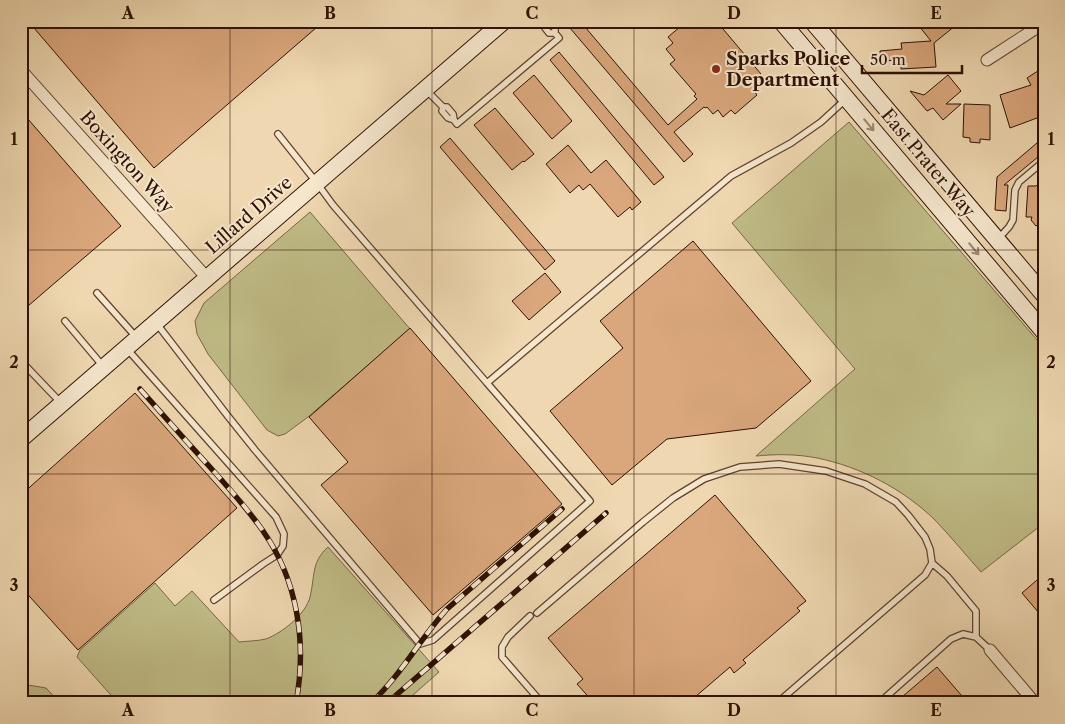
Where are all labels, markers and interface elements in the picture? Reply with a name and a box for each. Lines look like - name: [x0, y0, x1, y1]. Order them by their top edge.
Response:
- text: A: [121, 3, 135, 23]
- text: B: [324, 3, 336, 23]
- text: C: [526, 3, 538, 23]
- text: D: [727, 3, 741, 23]
- text: E: [930, 3, 942, 23]
- scale bar: [862, 42, 962, 74]
- place label: Sparks Police Department: [726, 48, 850, 91]
- text: 50 m: [870, 50, 906, 69]
- marker: Sparks Police Department: [710, 63, 722, 75]
- street label: East Prater Way: [876, 104, 980, 222]
- street label: Boxington Way: [75, 106, 179, 218]
- one-way arrow: [864, 119, 875, 132]
- text: 1: [10, 129, 18, 149]
- text: 1: [1047, 129, 1055, 149]
- street label: Lillard Drive: [201, 171, 297, 259]
- one-way arrow: [969, 243, 980, 256]
- text: 2: [9, 352, 19, 372]
- text: 2: [1046, 352, 1056, 372]
- text: 3: [9, 575, 19, 595]
- text: 3: [1046, 575, 1056, 595]
- text: A: [121, 700, 135, 720]
- text: B: [324, 700, 336, 720]
- text: C: [526, 700, 538, 720]
- text: D: [727, 700, 741, 720]
- text: E: [930, 700, 942, 720]

